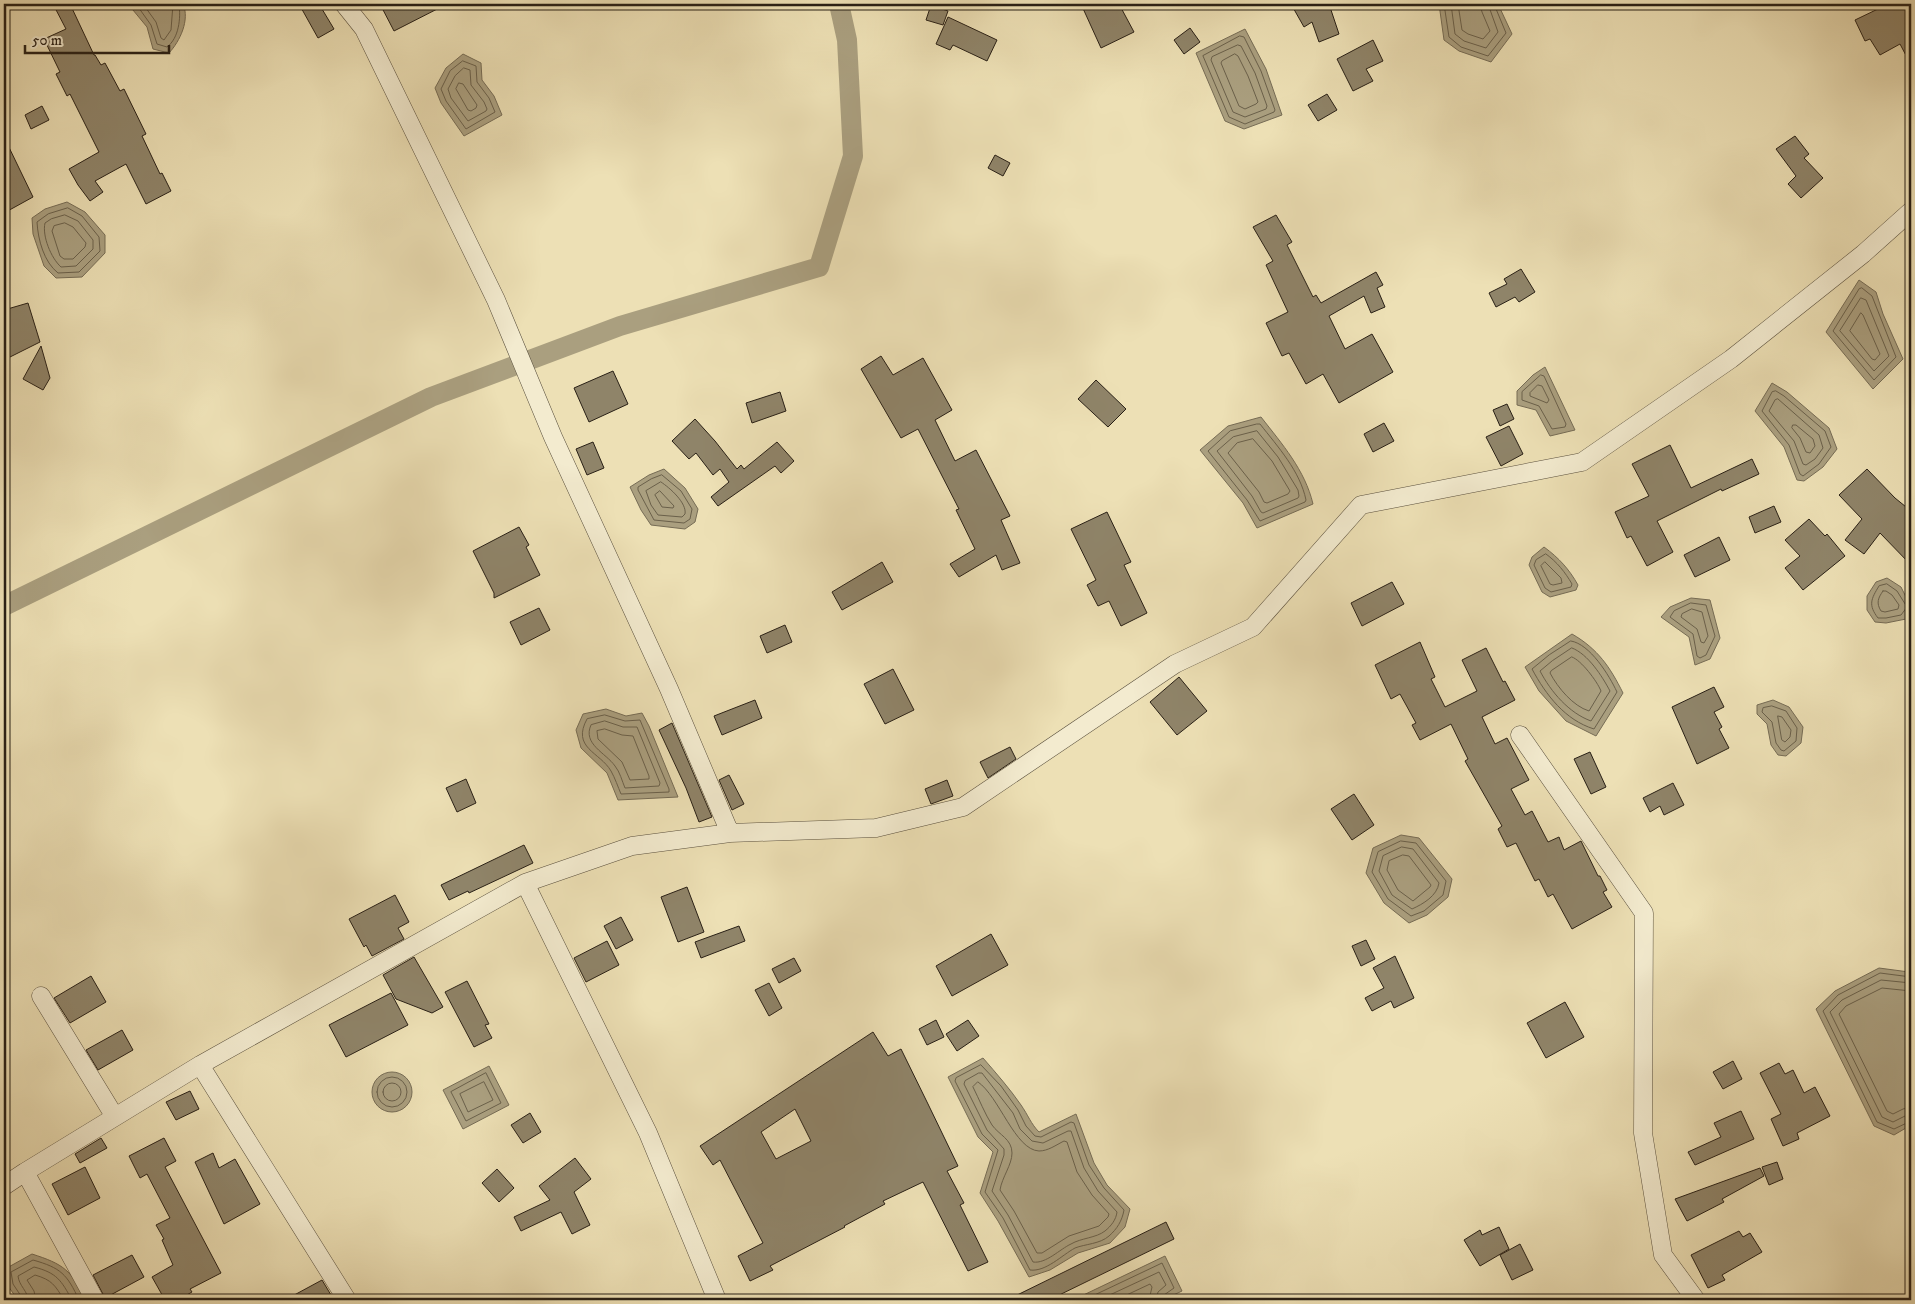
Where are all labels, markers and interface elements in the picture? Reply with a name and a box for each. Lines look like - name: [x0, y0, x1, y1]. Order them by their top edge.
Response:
- scale bar: [25, 22, 169, 54]
- text: 50 m: [32, 31, 62, 50]

